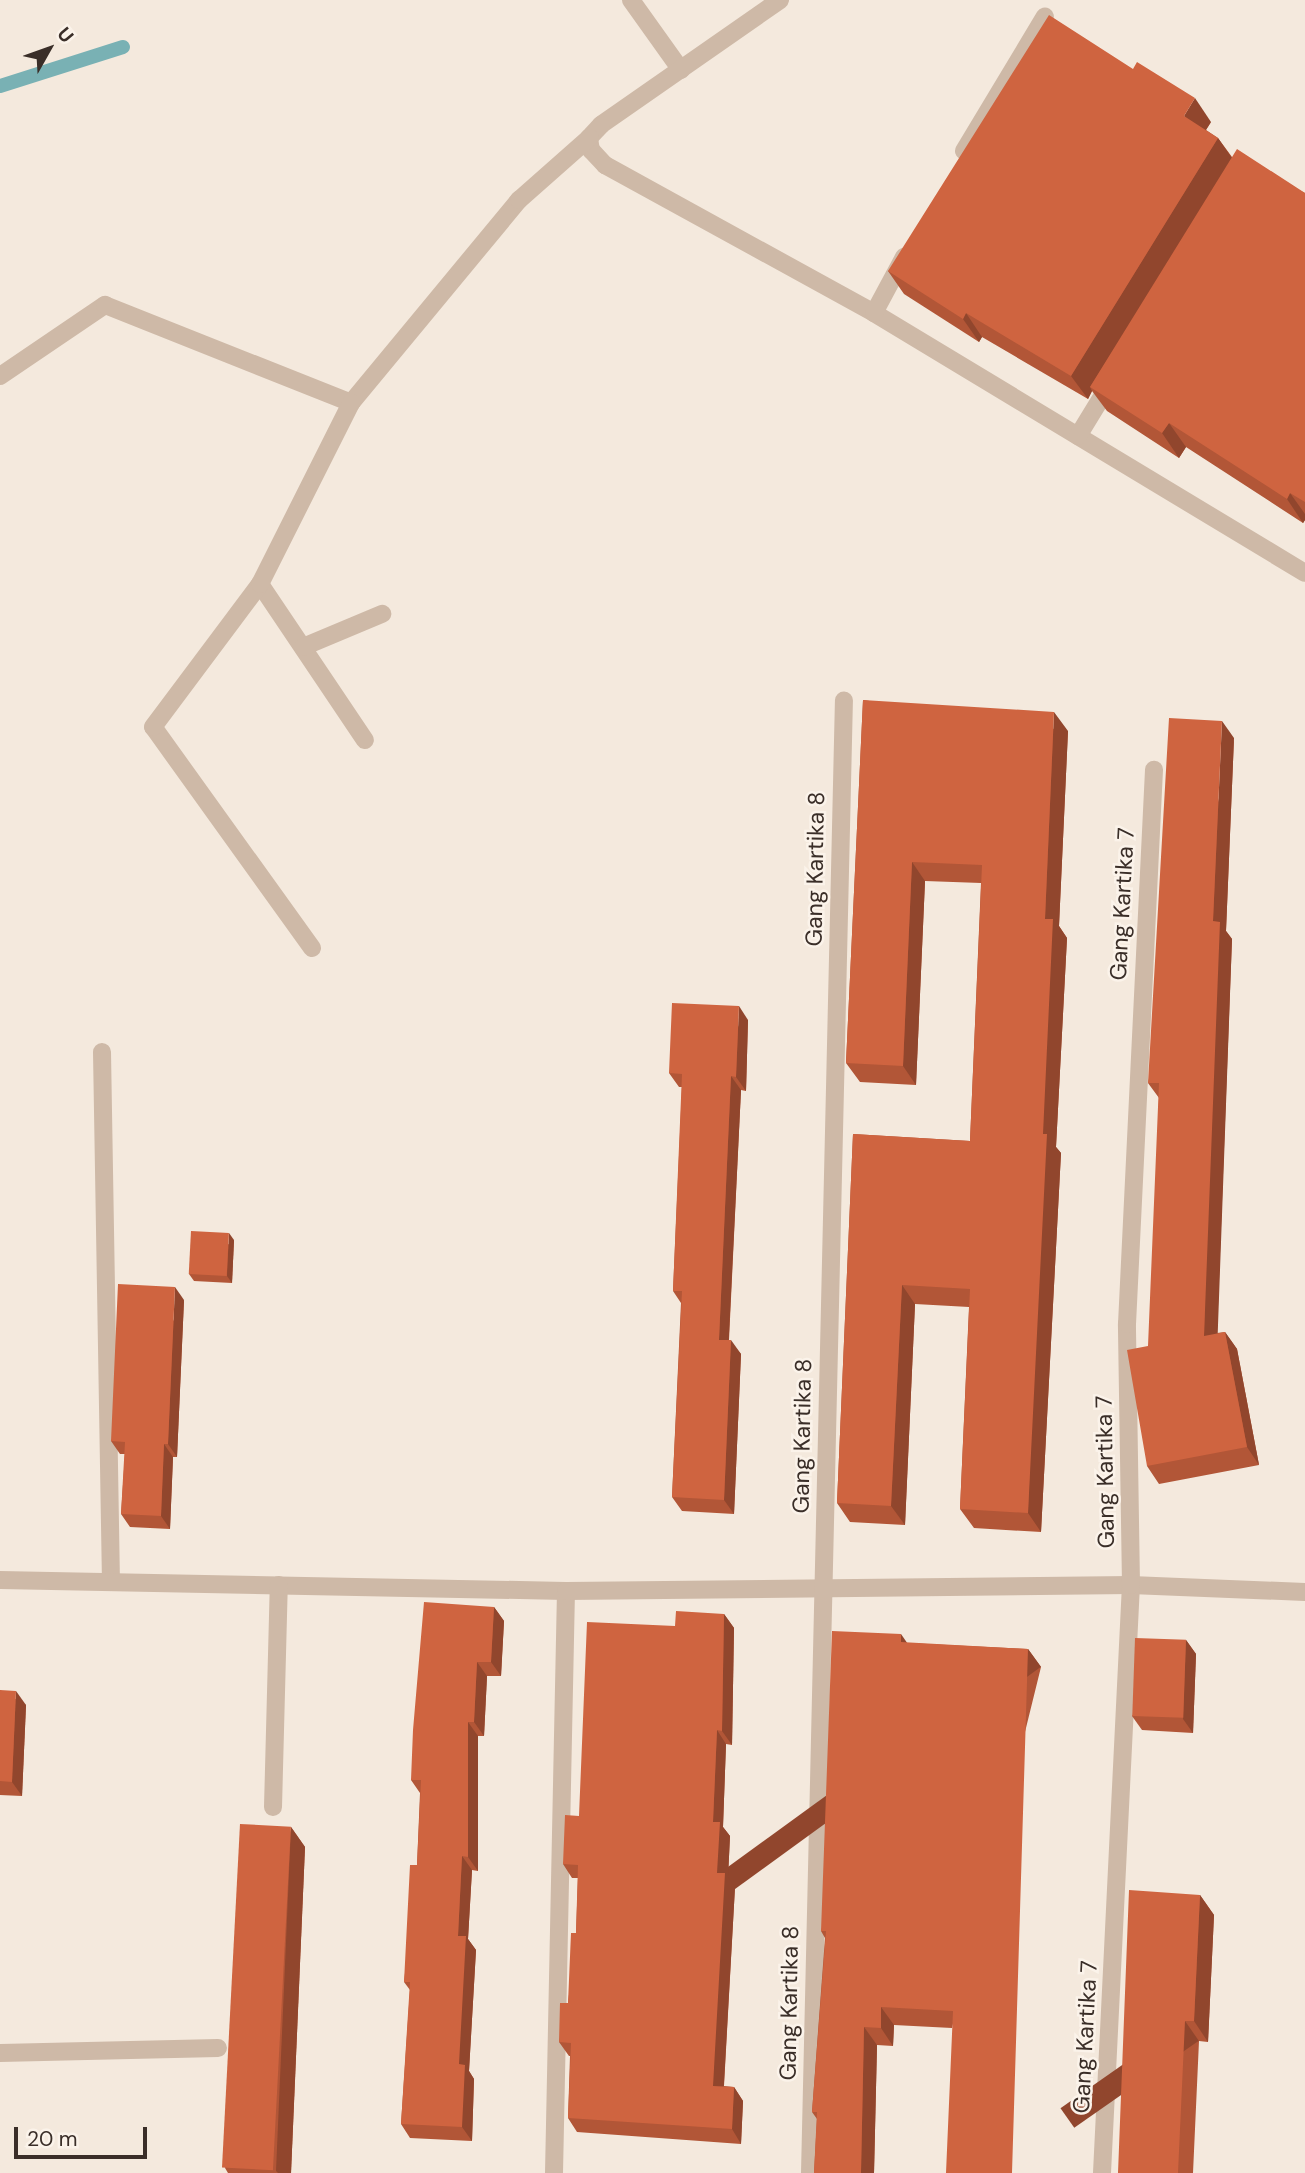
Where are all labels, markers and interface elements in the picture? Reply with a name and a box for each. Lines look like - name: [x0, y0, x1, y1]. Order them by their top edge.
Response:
- north arrow: [14, 14, 84, 84]
- text: U: [52, 22, 79, 48]
- street label: Gang Kartika 8: [800, 791, 830, 947]
- street label: Gang Kartika 7: [1104, 827, 1140, 981]
- street label: Gang Kartika 8: [787, 1358, 817, 1514]
- street label: Gang Kartika 7: [1090, 1395, 1120, 1549]
- street label: Gang Kartika 8: [774, 1925, 804, 2081]
- street label: Gang Kartika 7: [1067, 1960, 1103, 2114]
- scale bar: [18, 2114, 150, 2158]
- text: 20 m: [27, 2125, 78, 2153]

